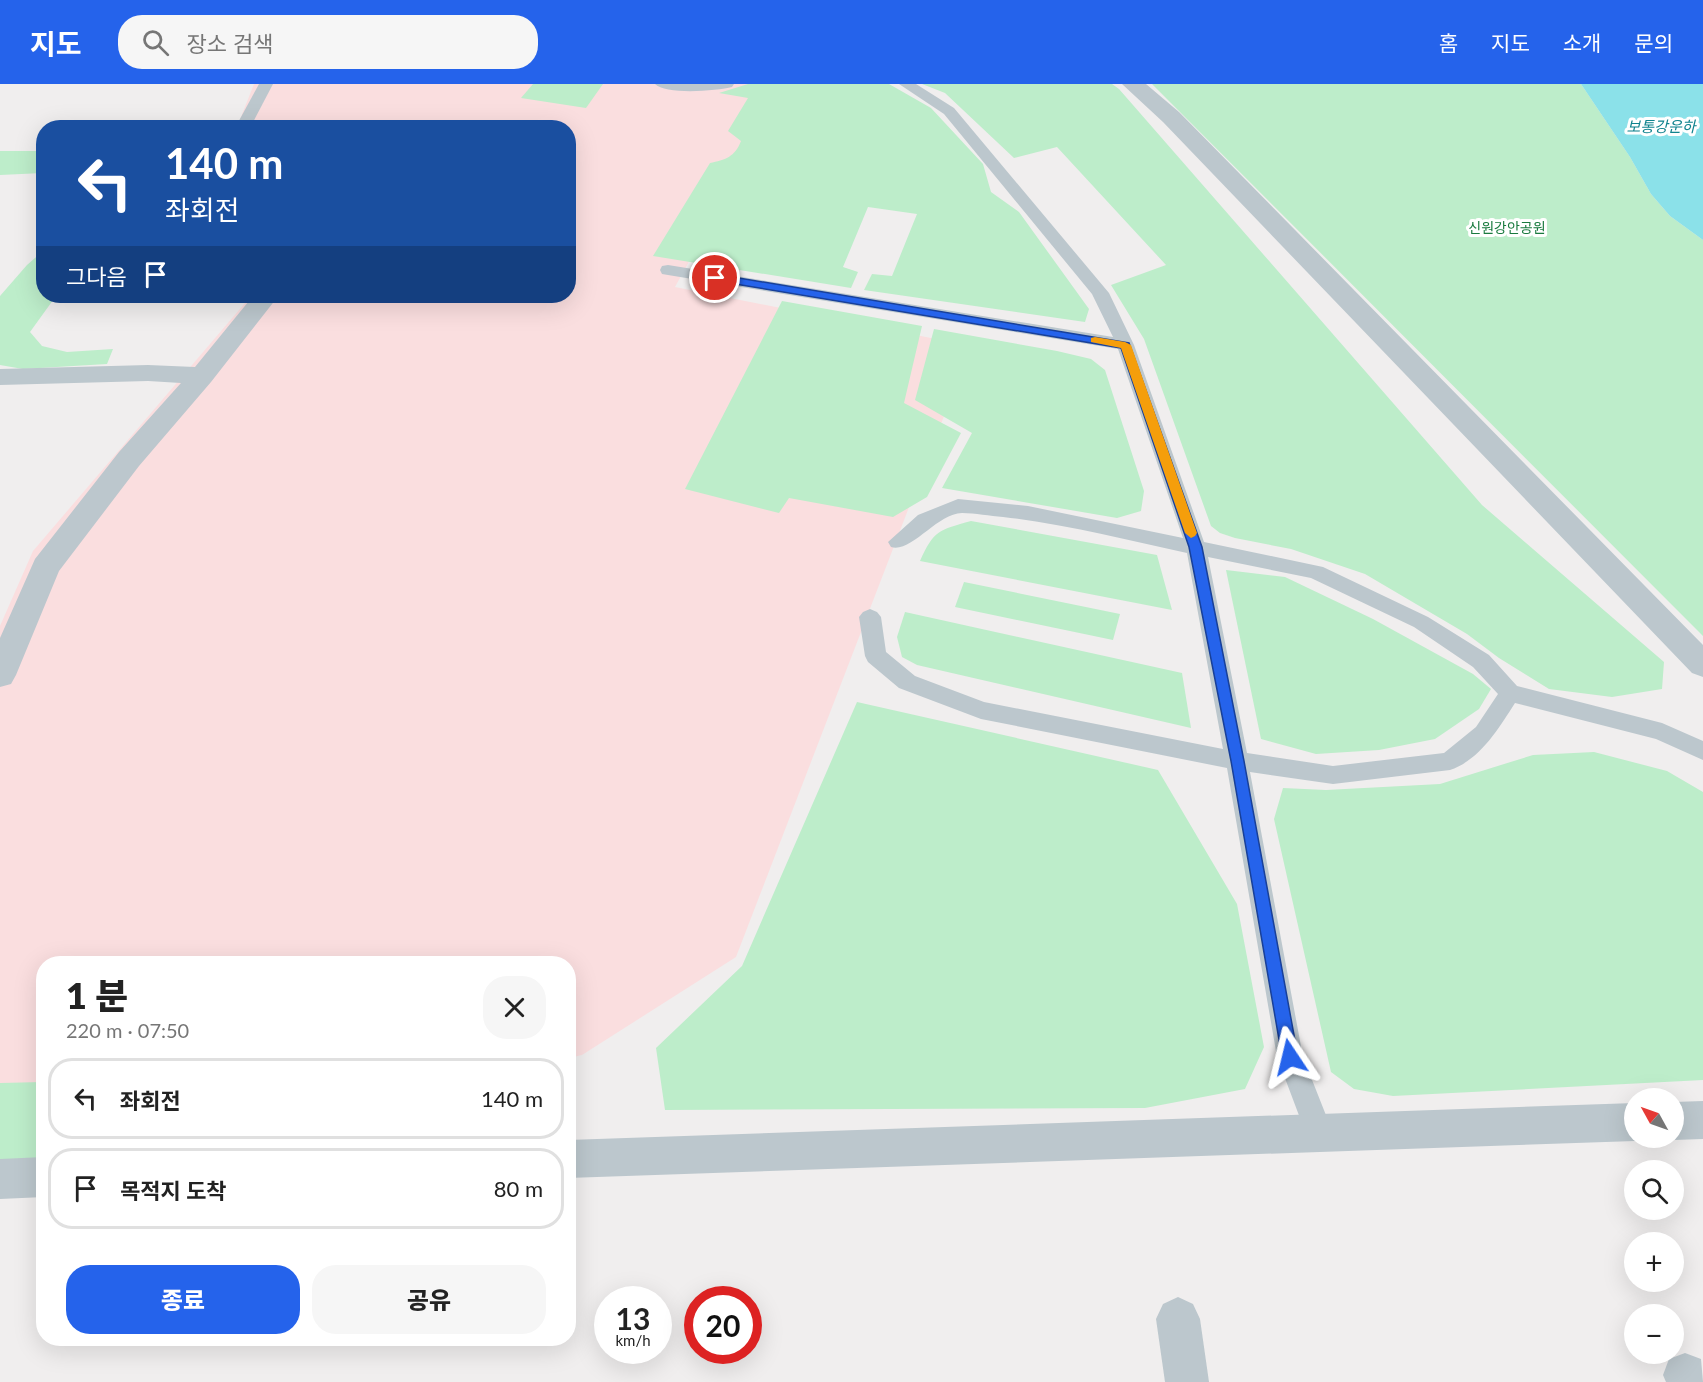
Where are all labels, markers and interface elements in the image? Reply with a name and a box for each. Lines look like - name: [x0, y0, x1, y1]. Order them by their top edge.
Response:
- search box: [118, 15, 538, 69]
- text: 지도: [30, 26, 82, 60]
- icon: search: [139, 26, 172, 59]
- text: 장소 검색: [187, 30, 273, 57]
- text: 홈: [1439, 30, 1458, 55]
- text: 지도: [1491, 30, 1530, 55]
- text: 소개: [1563, 30, 1601, 55]
- text: 문의: [1634, 30, 1673, 55]
- water label: 보통강운하: [1626, 117, 1698, 135]
- text: 140 m: [165, 138, 283, 188]
- icon: left: [66, 144, 144, 222]
- text: 좌회전: [165, 193, 240, 226]
- park label: 신원강안공원: [1468, 219, 1546, 236]
- pin: [689, 252, 740, 303]
- icon: arrive: [139, 258, 172, 291]
- icon: arrive: [698, 261, 731, 294]
- text: 그다음: [66, 263, 127, 290]
- text: 1 분: [66, 973, 128, 1017]
- button: close: [483, 976, 546, 1039]
- text: 220 m · 07:50: [66, 1018, 189, 1042]
- position arrow: [1258, 1025, 1322, 1089]
- icon: left: [69, 1082, 102, 1115]
- text: 140 m: [481, 1085, 543, 1112]
- text: 좌회전: [120, 1087, 181, 1114]
- north arrow: [1624, 1088, 1684, 1148]
- map controls: [1624, 1088, 1684, 1364]
- button: search: [1624, 1160, 1684, 1220]
- icon: arrive: [69, 1172, 102, 1205]
- text: 80 m: [494, 1175, 543, 1202]
- text: 목적지 도착: [120, 1177, 227, 1204]
- button: +: [1624, 1232, 1684, 1292]
- button: 종료: [66, 1265, 300, 1334]
- button: 공유: [312, 1265, 546, 1334]
- speed limit sign: 20: [684, 1286, 762, 1364]
- text: 13: [616, 1300, 650, 1336]
- button: −: [1624, 1304, 1684, 1364]
- text: km/h: [615, 1331, 651, 1349]

